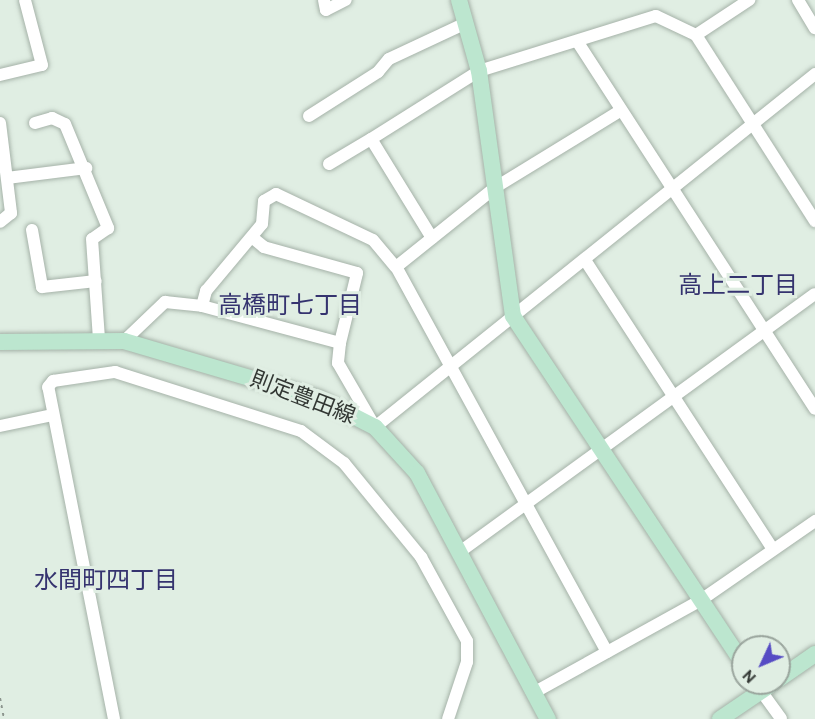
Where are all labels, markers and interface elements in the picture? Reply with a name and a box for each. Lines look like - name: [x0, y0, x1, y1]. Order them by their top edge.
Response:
- district label: 高上二丁目: [678, 271, 798, 299]
- district label: 高橋町七丁目: [218, 291, 362, 319]
- street label: 則定豊田線: [247, 365, 359, 429]
- district label: 水間町四丁目: [34, 566, 178, 594]
- north arrow: [731, 635, 791, 695]
- text: N: [738, 666, 760, 687]

